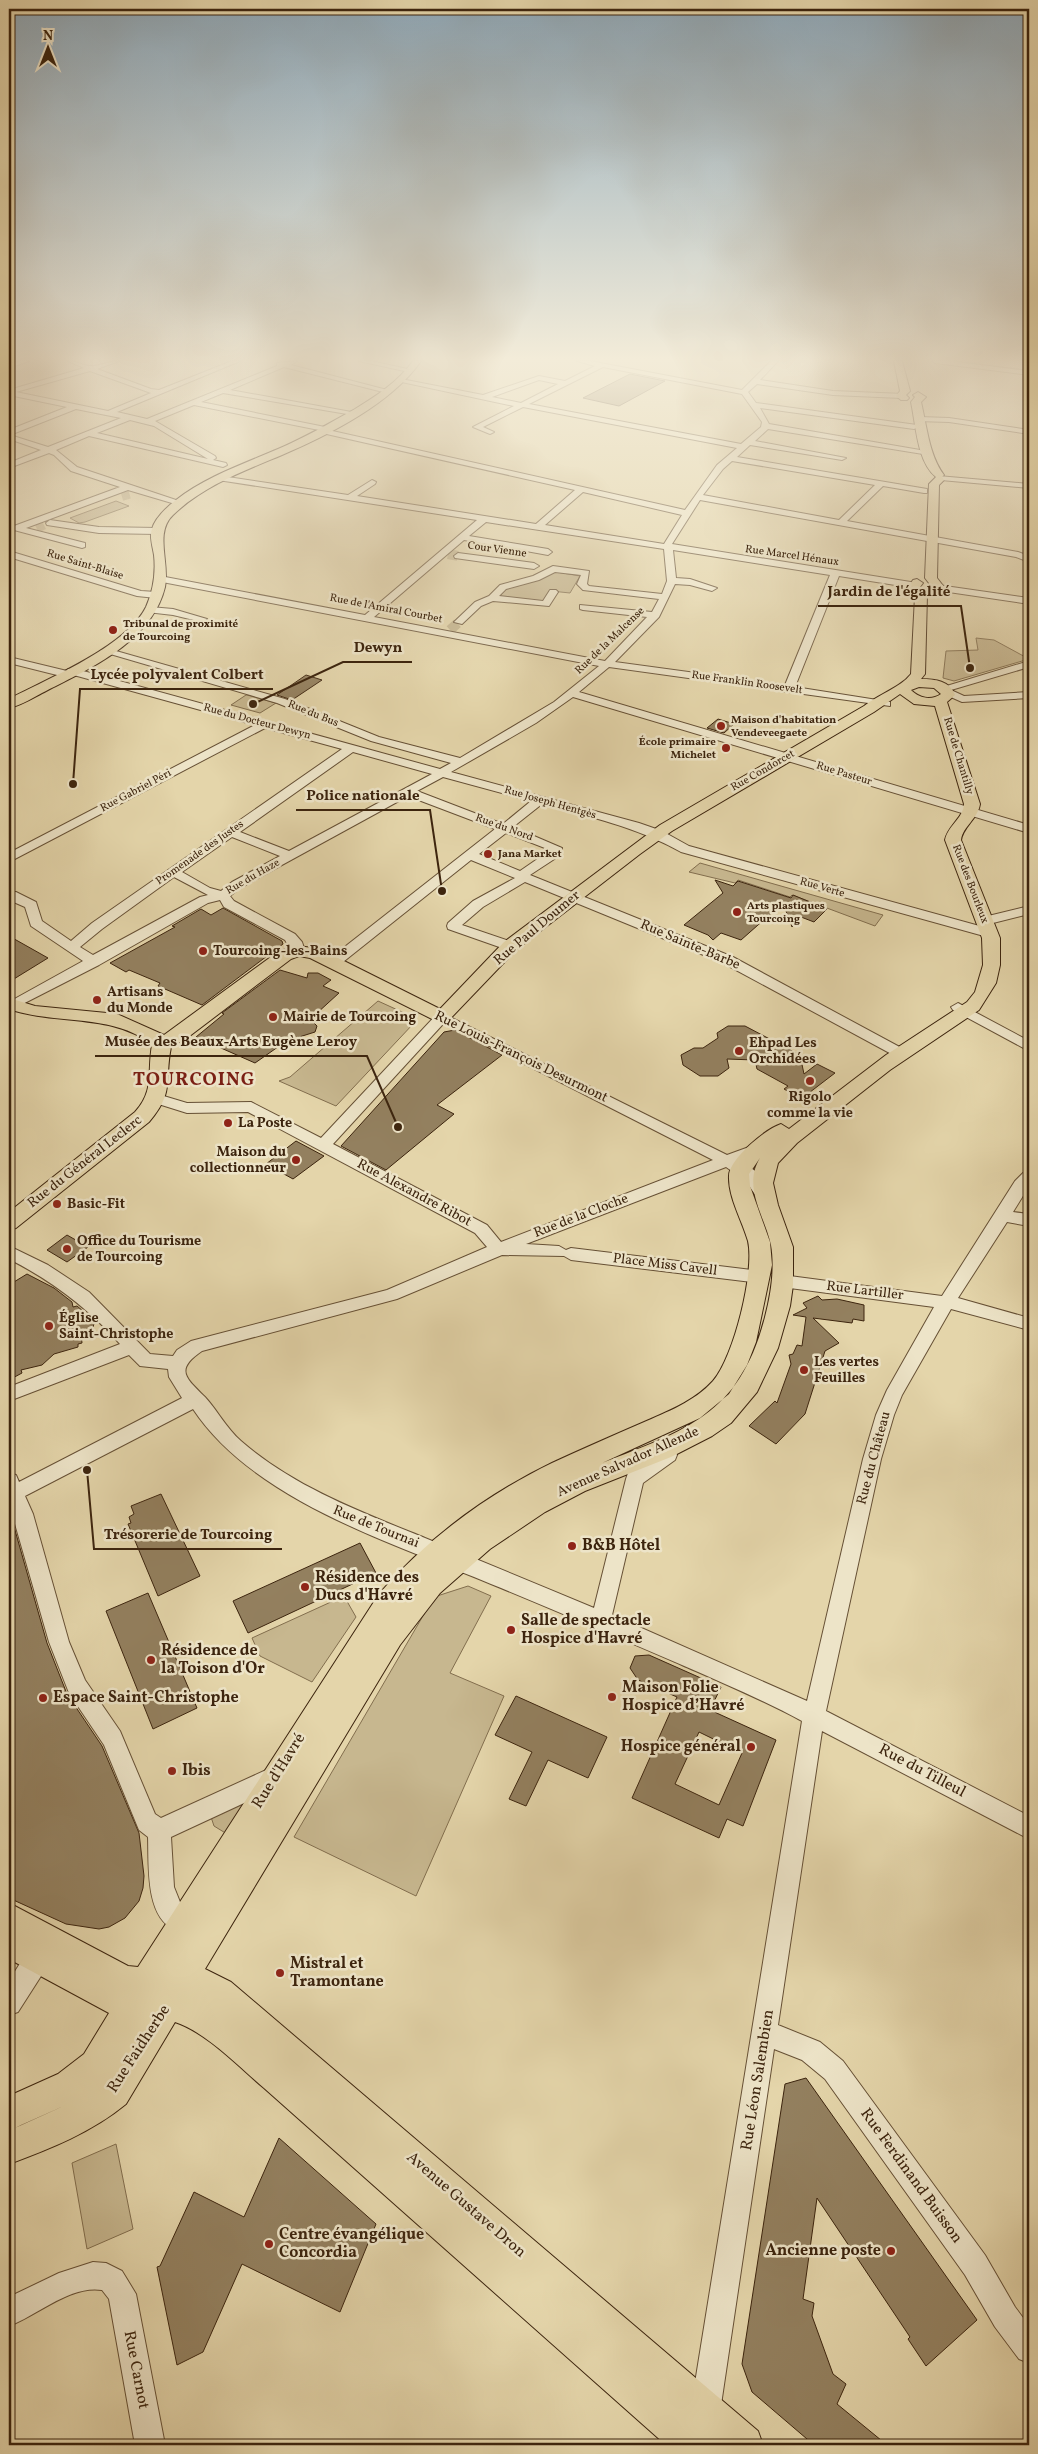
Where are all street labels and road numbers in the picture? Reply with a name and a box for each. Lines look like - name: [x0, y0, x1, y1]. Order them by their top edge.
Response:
- street label: Cour Vienne: [466, 538, 528, 562]
- street label: Rue Marcel Hénaux: [744, 542, 840, 570]
- street label: Rue Saint-Blaise: [45, 546, 125, 584]
- street label: Rue de l'Amiral Courbet: [328, 591, 444, 627]
- street label: Rue de la Malcense: [572, 604, 648, 678]
- street label: Rue Franklin Roosevelt: [691, 668, 804, 698]
- street label: Rue du Bus: [285, 697, 341, 731]
- street label: Rue du Docteur Dewyn: [202, 700, 313, 744]
- street label: Rue de Chantilly: [939, 715, 977, 797]
- street label: Rue Condorcet: [728, 747, 798, 795]
- street label: Rue Pasteur: [814, 758, 874, 790]
- street label: Rue Gabriel Péri: [98, 766, 174, 816]
- street label: Rue Joseph Hentgès: [502, 783, 598, 823]
- street label: Rue du Nord: [473, 811, 535, 845]
- street label: Promenade des Justes: [153, 817, 247, 889]
- street label: Rue des Bourleux: [948, 842, 992, 926]
- street label: Rue du Haze: [223, 855, 283, 899]
- street label: Rue Verte: [798, 874, 846, 902]
- street label: Rue Paul Doumer: [490, 886, 584, 970]
- street label: Rue Sainte-Barbe: [637, 915, 743, 975]
- street label: Rue Louis-François Desurmont: [431, 1007, 611, 1107]
- street label: Rue du Général Leclerc: [24, 1111, 146, 1213]
- street label: Rue Alexandre Ribot: [353, 1155, 475, 1231]
- street label: Rue de la Cloche: [531, 1189, 631, 1243]
- street label: Place Miss Cavell: [612, 1249, 718, 1281]
- street label: Rue Lartiller: [825, 1277, 905, 1305]
- street label: Rue du Château: [852, 1409, 896, 1507]
- street label: Avenue Salvador Allende: [554, 1422, 702, 1502]
- street label: Rue de Tournai: [330, 1501, 422, 1553]
- street label: Rue d'Havré: [247, 1729, 311, 1813]
- street label: Rue du Tilleul: [875, 1739, 970, 1803]
- street label: Rue Faidherbe: [102, 2001, 176, 2097]
- street label: Rue Léon Salembien: [736, 2008, 780, 2152]
- street label: Rue Ferdinand Buisson: [855, 2104, 967, 2248]
- street label: Avenue Gustave Dron: [402, 2147, 530, 2263]
- street label: Rue Carnot: [118, 2329, 154, 2412]

